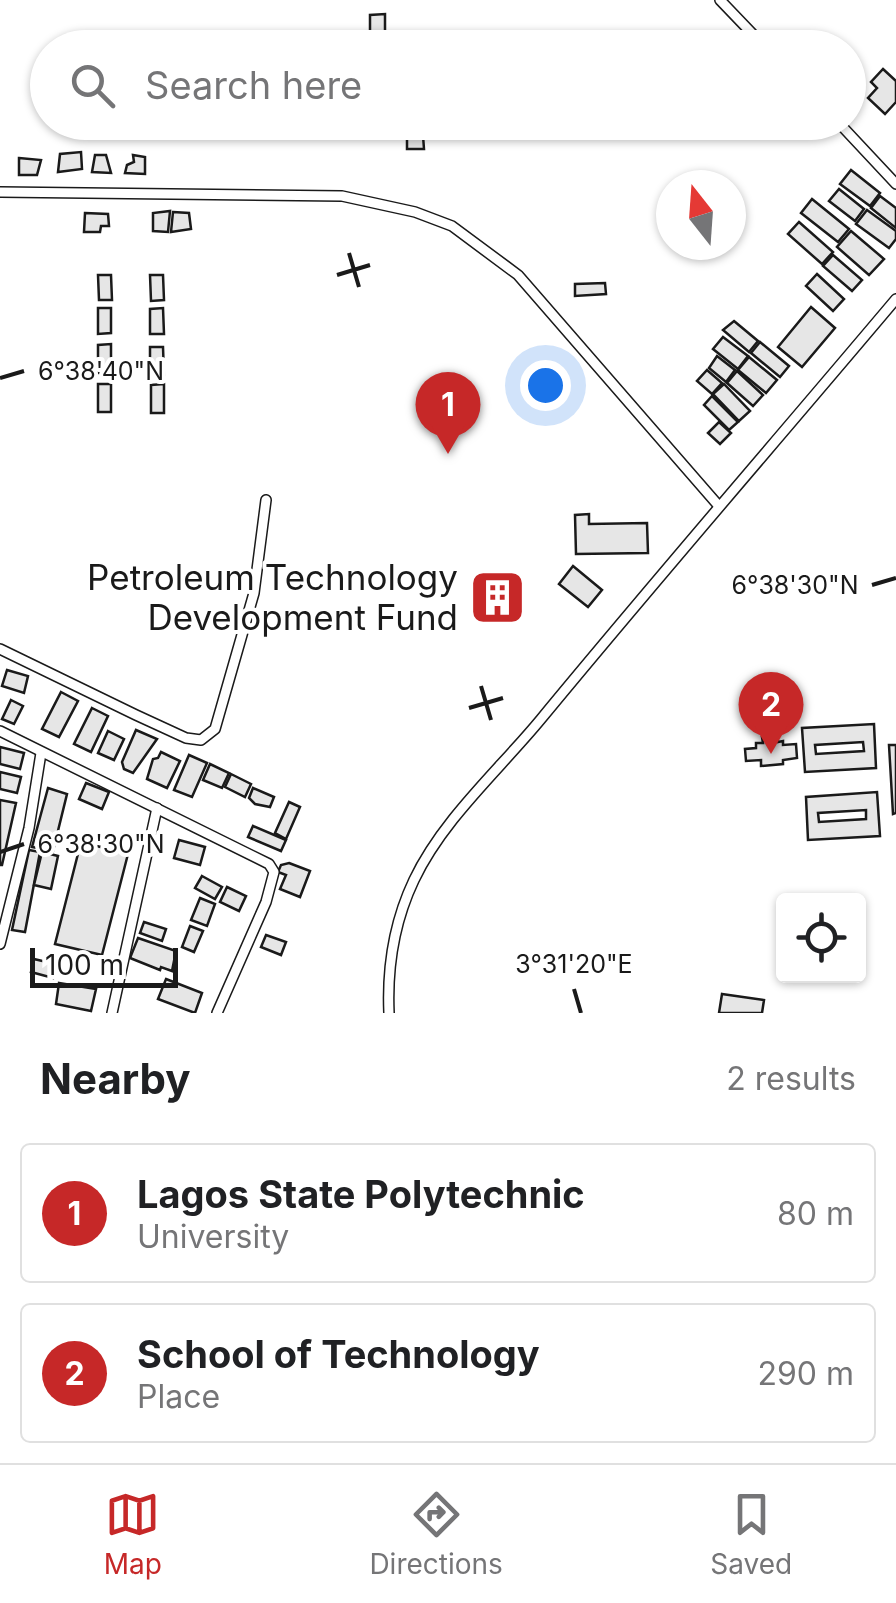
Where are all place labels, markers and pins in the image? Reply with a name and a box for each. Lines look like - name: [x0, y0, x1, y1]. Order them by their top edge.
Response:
- pin: 1: [416, 372, 480, 454]
- place label: Petroleum Technology Development Fund: [87, 556, 458, 638]
- building icon: Petroleum Technology Development Fund: [467, 568, 527, 628]
- pin: 2: [738, 672, 804, 754]

